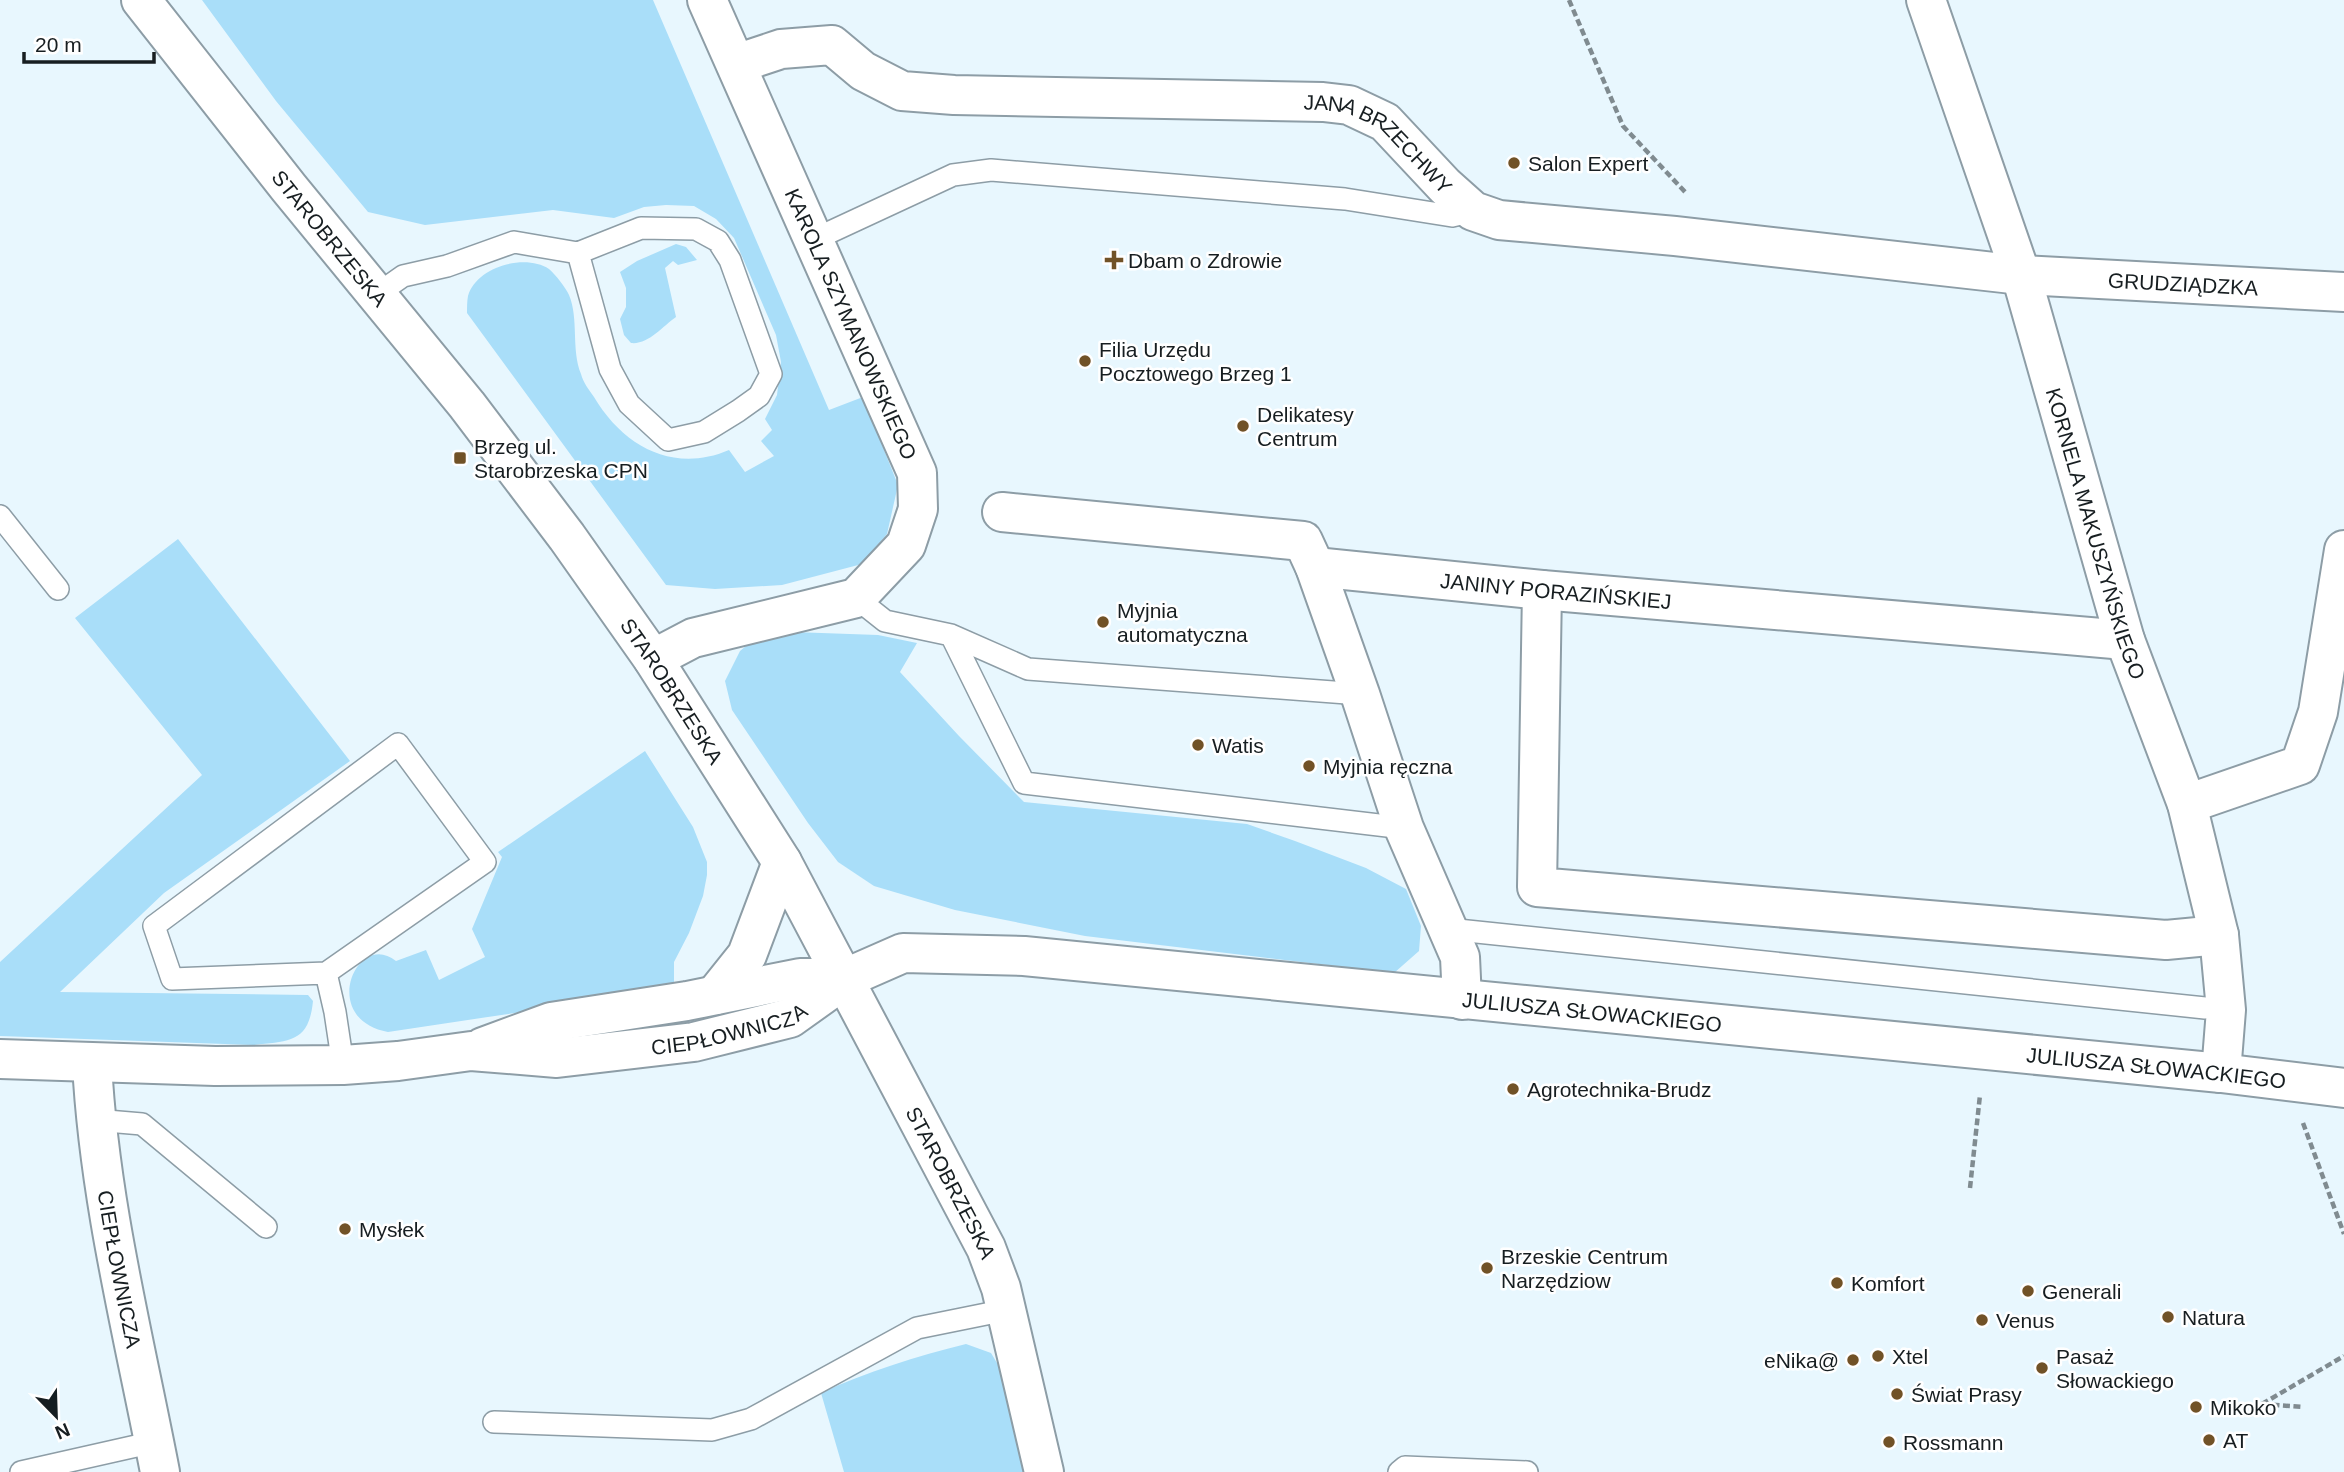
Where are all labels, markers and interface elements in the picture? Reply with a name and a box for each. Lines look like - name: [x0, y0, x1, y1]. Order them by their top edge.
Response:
- scale bar: [24, 21, 154, 65]
- text: 20 m: [35, 33, 82, 56]
- street label: JANA BRZECHWY: [1303, 90, 1457, 198]
- place label: Salon Expert: [1528, 152, 1648, 175]
- marker: Salon Expert: [1506, 155, 1522, 171]
- street label: STAROBRZESKA: [268, 165, 393, 311]
- street label: KAROLA SZYMANOWSKIEGO: [781, 185, 921, 463]
- place label: Dbam o Zdrowie: [1128, 249, 1282, 272]
- marker: Dbam o Zdrowie: [1106, 252, 1122, 268]
- street label: GRUDZIĄDZKA: [2107, 268, 2259, 299]
- place label: Filia Urzędu Pocztowego Brzeg 1: [1099, 338, 1292, 385]
- marker: Filia Urzędu Pocztowego Brzeg 1: [1077, 353, 1093, 369]
- street label: KORNELA MAKUSZYŃSKIEGO: [2042, 385, 2150, 682]
- place label: Delikatesy Centrum: [1257, 403, 1354, 450]
- marker: Delikatesy Centrum: [1235, 418, 1251, 434]
- place label: Brzeg ul. Starobrzeska CPN: [474, 435, 648, 482]
- marker: Brzeg ul. Starobrzeska CPN: [452, 450, 468, 466]
- street label: JANINY PORAZIŃSKIEJ: [1439, 568, 1672, 613]
- place label: Myjnia automatyczna: [1117, 599, 1248, 646]
- street label: STAROBRZESKA: [616, 614, 728, 768]
- marker: Myjnia automatyczna: [1095, 614, 1111, 630]
- place label: Watis: [1212, 734, 1264, 757]
- marker: Watis: [1190, 737, 1206, 753]
- place label: Myjnia ręczna: [1323, 755, 1453, 778]
- marker: Myjnia ręczna: [1301, 758, 1317, 774]
- street label: JULIUSZA SŁOWACKIEGO: [1461, 987, 1723, 1036]
- street label: CIEPŁOWNICZA: [650, 998, 811, 1058]
- street label: JULIUSZA SŁOWACKIEGO: [2025, 1043, 2287, 1092]
- place label: Agrotechnika-Brudz: [1527, 1078, 1711, 1101]
- marker: Agrotechnika-Brudz: [1505, 1081, 1521, 1097]
- street label: STAROBRZESKA: [902, 1103, 1000, 1262]
- street label: CIEPŁOWNICZA: [94, 1189, 146, 1350]
- place label: Mysłek: [359, 1218, 425, 1241]
- marker: Mysłek: [337, 1221, 353, 1237]
- place label: Brzeskie Centrum Narzędziow: [1501, 1245, 1668, 1292]
- marker: Brzeskie Centrum Narzędziow: [1479, 1260, 1495, 1276]
- place label: Komfort: [1851, 1272, 1925, 1295]
- marker: Komfort: [1829, 1275, 1845, 1291]
- place label: Generali: [2042, 1280, 2121, 1303]
- marker: Generali: [2020, 1283, 2036, 1299]
- place label: Natura: [2182, 1306, 2245, 1329]
- place label: Venus: [1996, 1309, 2054, 1332]
- marker: Natura: [2160, 1309, 2176, 1325]
- marker: Venus: [1974, 1312, 1990, 1328]
- place label: Xtel: [1892, 1345, 1928, 1368]
- place label: Pasaż Słowackiego: [2056, 1345, 2174, 1392]
- marker: Xtel: [1870, 1348, 1886, 1364]
- place label: eNika@: [1764, 1349, 1839, 1372]
- marker: eNika@: [1845, 1352, 1861, 1368]
- marker: Pasaż Słowackiego: [2034, 1360, 2050, 1376]
- north arrow: [21, 1381, 91, 1451]
- place label: Świat Prasy: [1911, 1383, 2022, 1406]
- marker: Świat Prasy: [1889, 1386, 1905, 1402]
- place label: Mikoko: [2210, 1396, 2277, 1419]
- marker: Mikoko: [2188, 1399, 2204, 1415]
- text: N: [52, 1419, 73, 1444]
- place label: AT: [2223, 1429, 2248, 1452]
- place label: Rossmann: [1903, 1431, 2003, 1454]
- marker: AT: [2201, 1432, 2217, 1448]
- marker: Rossmann: [1881, 1434, 1897, 1450]

